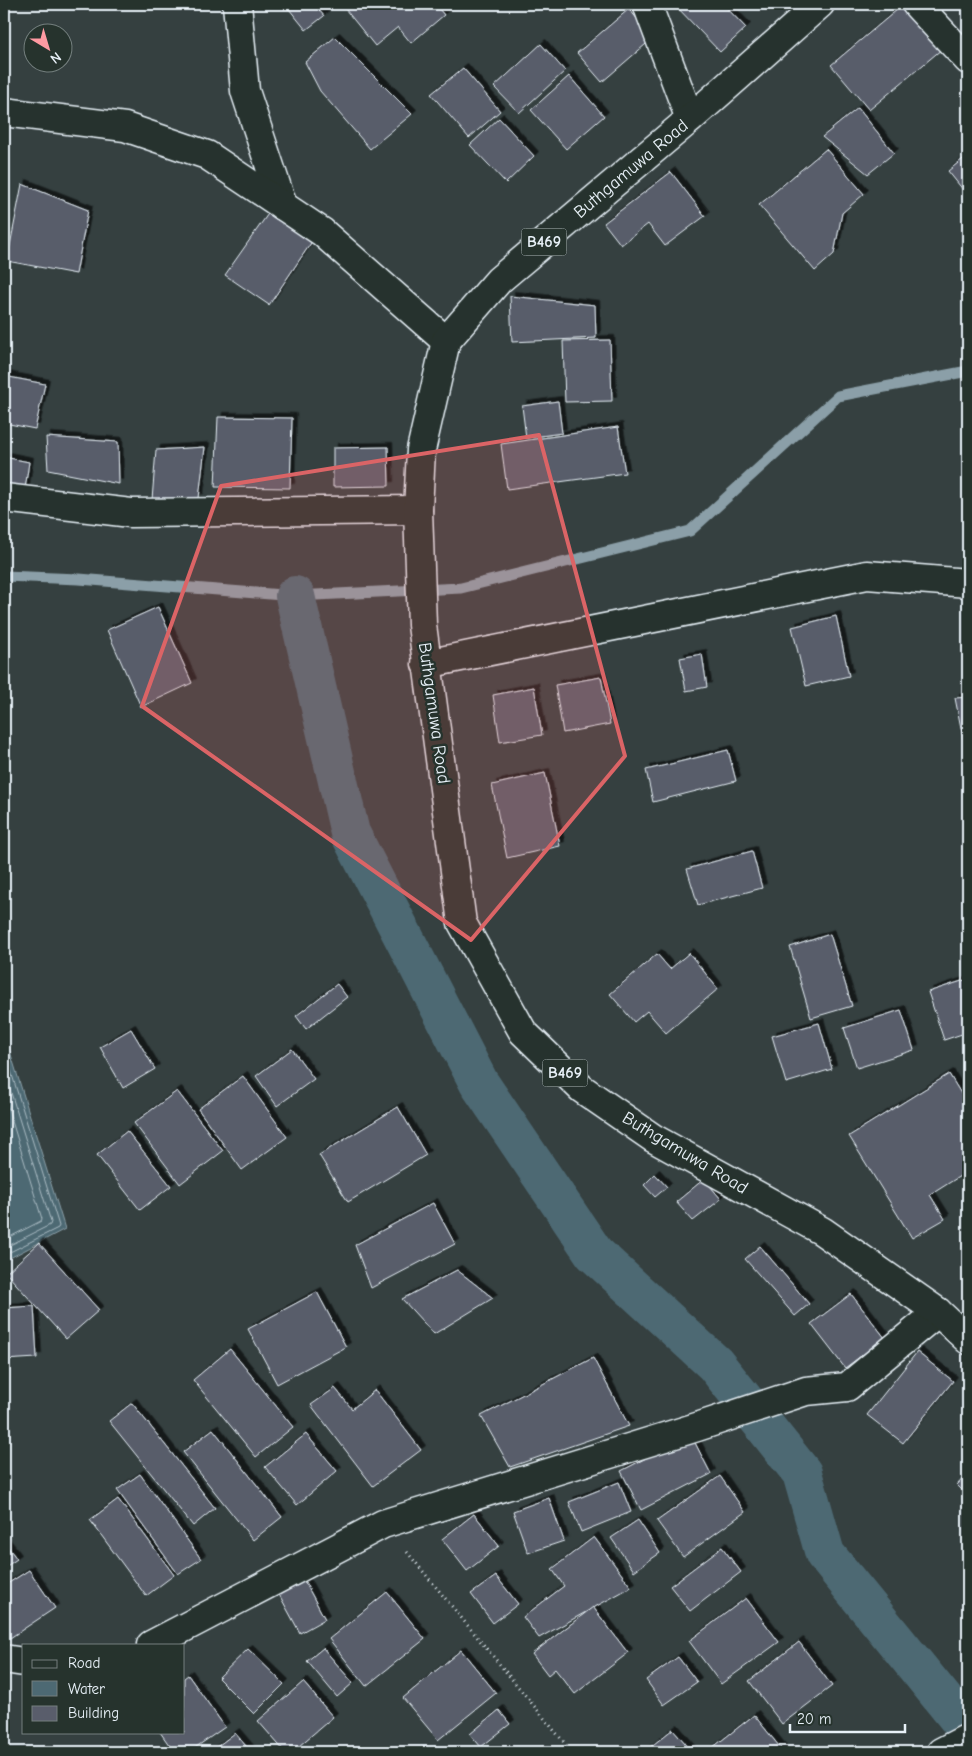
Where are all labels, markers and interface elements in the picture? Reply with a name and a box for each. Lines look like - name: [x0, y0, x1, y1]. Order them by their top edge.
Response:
- north arrow: [22, 22, 72, 72]
- text: N: [47, 48, 65, 67]
- street label: Buthgamuwa Road: [570, 115, 692, 223]
- road number: B469: [522, 228, 566, 256]
- street label: Buthgamuwa Road: [414, 641, 454, 785]
- road number: B469: [542, 1060, 588, 1086]
- street label: Buthgamuwa Road: [618, 1107, 752, 1199]
- legend: [22, 1644, 185, 1734]
- text: Road: [68, 1654, 100, 1672]
- text: Water: [68, 1680, 105, 1698]
- scale bar: [790, 1701, 904, 1733]
- text: Building: [68, 1704, 119, 1722]
- text: 20 m: [797, 1710, 831, 1728]

